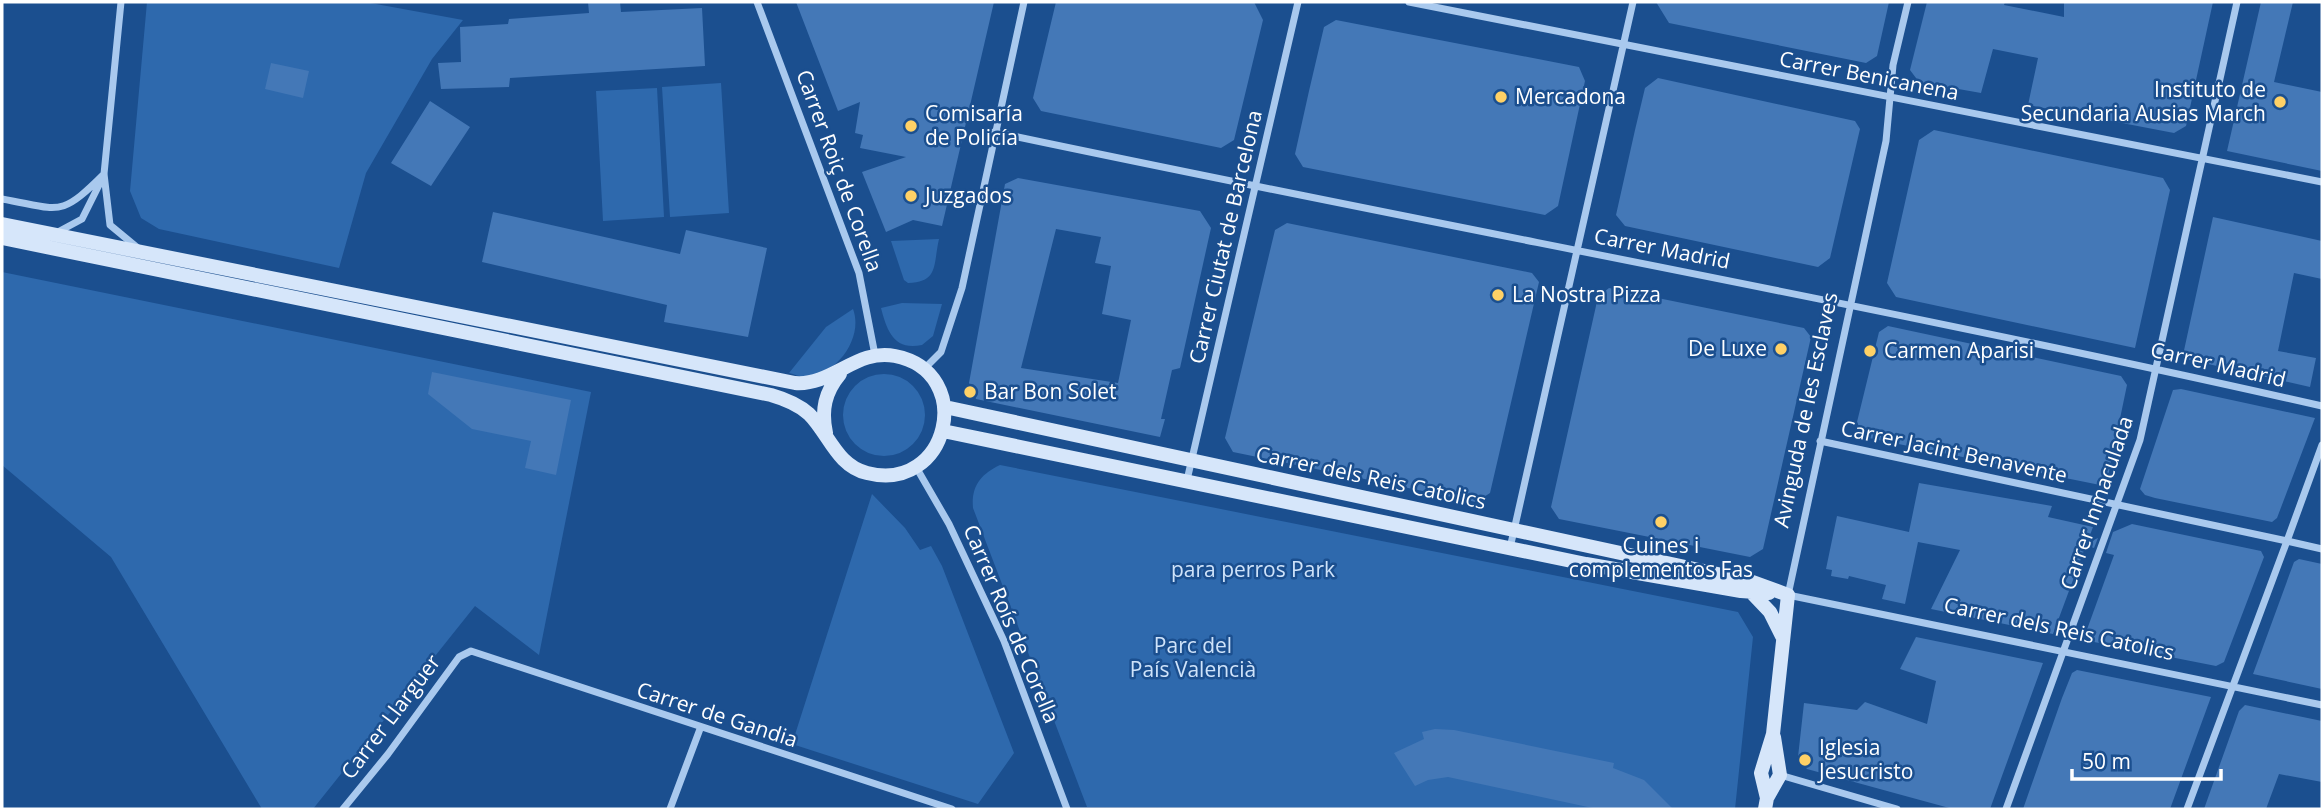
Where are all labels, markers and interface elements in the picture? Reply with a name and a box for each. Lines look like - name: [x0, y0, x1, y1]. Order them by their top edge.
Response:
- street label: Carrer Benicanena: [1777, 44, 1961, 106]
- street label: Carrer Roiç de Corella: [790, 66, 890, 275]
- place label: Instituto de Secundaria Ausias March: [2021, 75, 2266, 127]
- place label: Mercadona: [1515, 82, 1626, 110]
- marker: Mercadona: [1493, 89, 1509, 105]
- marker: Instituto de Secundaria Ausias March: [2272, 94, 2288, 110]
- place label: Comisaría de Policía: [925, 99, 1023, 151]
- street label: Carrer Ciutat de Barcelona: [1182, 107, 1268, 366]
- marker: Comisaría de Policía: [903, 118, 919, 134]
- place label: Juzgados: [923, 181, 1012, 209]
- marker: Juzgados: [903, 188, 919, 204]
- street label: Carrer Madrid: [1592, 221, 1733, 275]
- place label: La Nostra Pizza: [1512, 280, 1661, 308]
- marker: La Nostra Pizza: [1490, 287, 1506, 303]
- street label: Avinguda de les Esclaves: [1766, 290, 1844, 530]
- place label: De Luxe: [1688, 334, 1767, 362]
- street label: Carrer Madrid: [2148, 335, 2289, 393]
- place label: Carmen Aparisi: [1884, 336, 2034, 364]
- marker: De Luxe: [1773, 341, 1789, 357]
- marker: Carmen Aparisi: [1862, 343, 1878, 359]
- place label: Bar Bon Solet: [984, 377, 1117, 405]
- marker: Bar Bon Solet: [962, 384, 978, 400]
- street label: Carrer Inmaculada: [2053, 412, 2139, 593]
- street label: Carrer Jacint Benavente: [1838, 413, 2070, 489]
- street label: Carrer dels Reis Catolics: [1254, 439, 1489, 515]
- marker: Cuines i complementos Fas: [1653, 514, 1669, 530]
- street label: Carrer Roís de Corella: [957, 520, 1066, 727]
- place label: Cuines i complementos Fas: [1569, 531, 1753, 583]
- park label: para perros Park: [1171, 555, 1335, 583]
- street label: Carrer dels Reis Catolics: [1942, 590, 2177, 666]
- park label: Parc del País Valencià: [1130, 631, 1256, 683]
- street label: Carrer Llarguer: [334, 648, 446, 784]
- street label: Carrer de Gandia: [633, 675, 801, 753]
- place label: Iglesia Jesucristo: [1817, 733, 1913, 785]
- scale bar: [2072, 738, 2221, 782]
- text: 50 m: [2082, 747, 2131, 775]
- marker: Iglesia Jesucristo: [1797, 752, 1813, 768]

